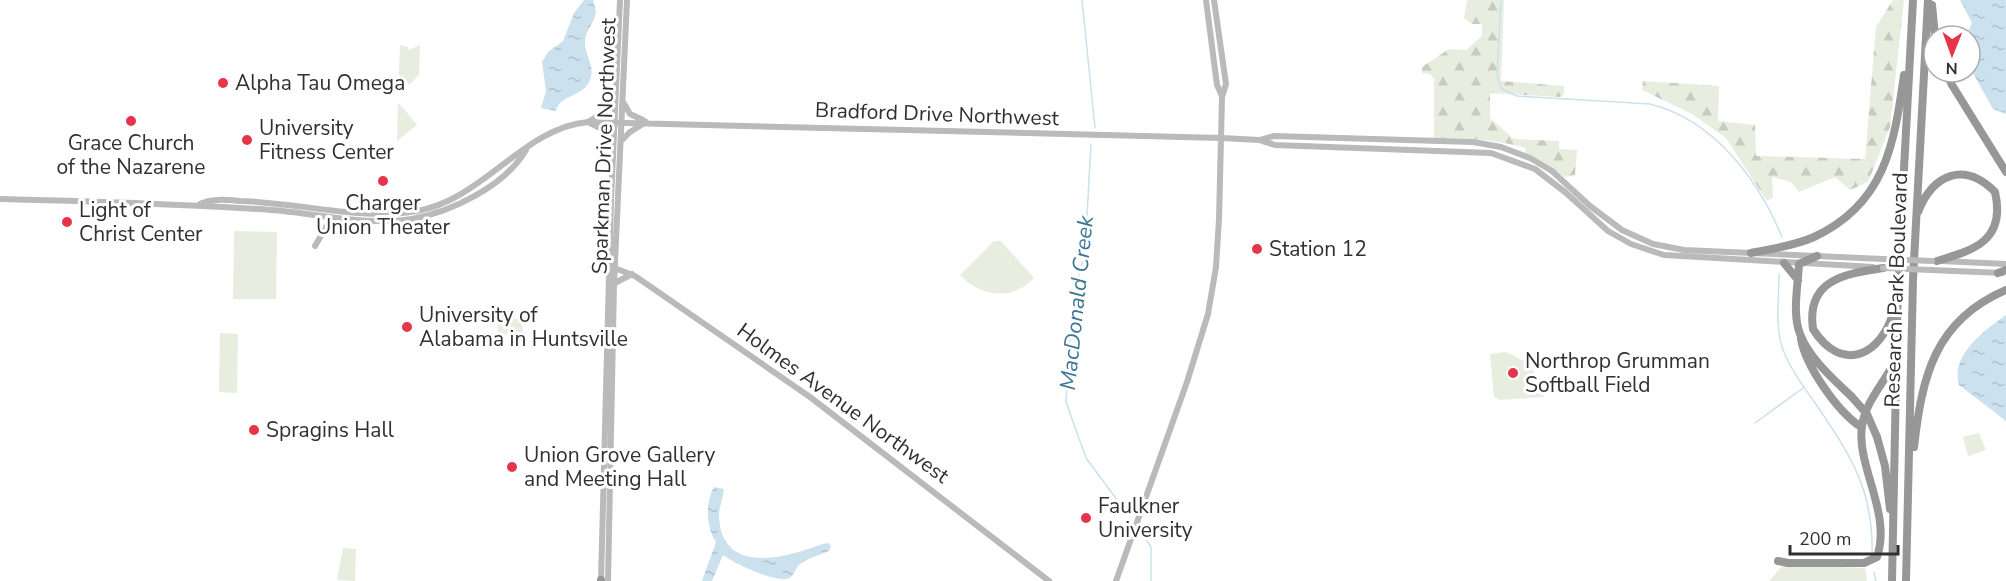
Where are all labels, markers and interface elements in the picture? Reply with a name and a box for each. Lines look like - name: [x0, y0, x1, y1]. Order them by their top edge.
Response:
- street label: Sparkman Drive Northwest: [586, 17, 622, 275]
- north arrow: [1922, 24, 1982, 84]
- text: N: [1946, 57, 1958, 79]
- place label: Alpha Tau Omega: [235, 69, 405, 97]
- marker: Alpha Tau Omega: [216, 76, 230, 90]
- street label: Bradford Drive Northwest: [815, 96, 1060, 132]
- marker: Grace Church of the Nazarene: [124, 114, 138, 128]
- place label: University Fitness Center: [259, 114, 394, 166]
- place label: Grace Church of the Nazarene: [57, 129, 205, 181]
- marker: University Fitness Center: [240, 133, 254, 147]
- street label: Research Park Boulevard: [1878, 172, 1914, 408]
- marker: Charger Union Theater: [376, 174, 390, 188]
- place label: Charger Union Theater: [316, 189, 450, 241]
- place label: Light of Christ Center: [79, 196, 203, 248]
- water label: MacDonald Creek: [1053, 213, 1101, 392]
- marker: Light of Christ Center: [60, 215, 74, 229]
- place label: Station 12: [1269, 235, 1367, 263]
- marker: Station 12: [1250, 242, 1264, 256]
- place label: University of Alabama in Huntsville: [419, 301, 628, 353]
- street label: Holmes Avenue Northwest: [731, 316, 955, 490]
- marker: University of Alabama in Huntsville: [400, 320, 414, 334]
- place label: Northrop Grumman Softball Field: [1525, 347, 1710, 399]
- marker: Northrop Grumman Softball Field: [1506, 366, 1520, 380]
- place label: Spragins Hall: [266, 416, 395, 444]
- marker: Spragins Hall: [247, 423, 261, 437]
- place label: Union Grove Gallery and Meeting Hall: [524, 441, 715, 493]
- marker: Union Grove Gallery and Meeting Hall: [505, 460, 519, 474]
- place label: Faulkner University: [1098, 492, 1193, 544]
- marker: Faulkner University: [1079, 511, 1093, 525]
- scale bar: [1790, 518, 1898, 556]
- text: 200 m: [1799, 527, 1851, 551]

